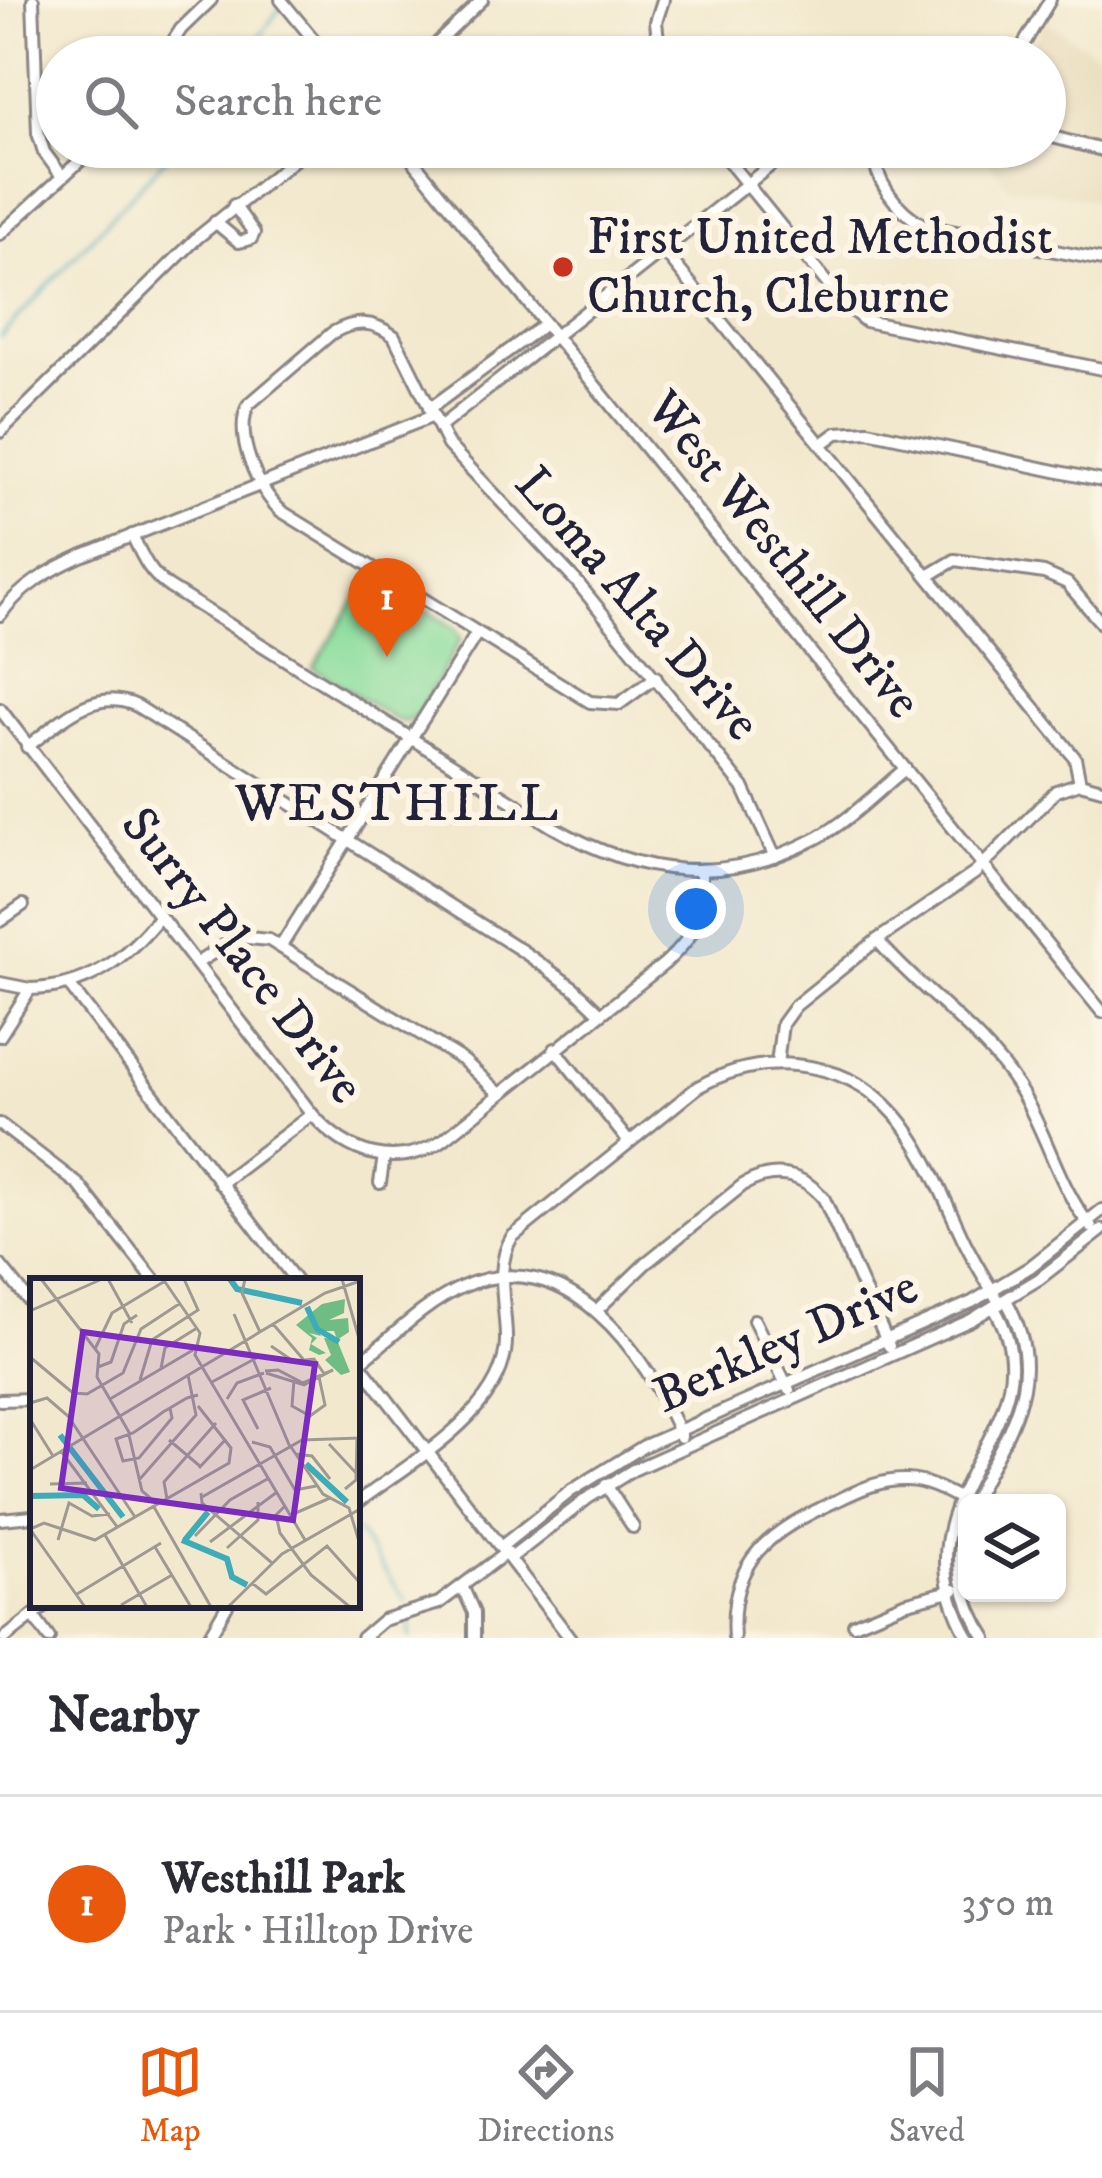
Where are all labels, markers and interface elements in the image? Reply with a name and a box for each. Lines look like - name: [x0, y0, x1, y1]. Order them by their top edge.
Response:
- search box: [36, 36, 1066, 168]
- icon: search: [78, 69, 144, 135]
- text: Search here: [174, 74, 382, 130]
- place label: First United Methodist Church, Cleburne: [587, 206, 1053, 329]
- marker: First United Methodist Church, Cleburne: [550, 254, 576, 280]
- street label: West Westhill Drive: [631, 377, 935, 732]
- street label: Loma Alta Drive: [500, 454, 774, 754]
- pin: 1: [348, 558, 426, 657]
- district label: WESTHILL: [234, 771, 561, 838]
- street label: Surry Place Drive: [106, 795, 378, 1117]
- your location: [666, 879, 726, 939]
- street label: Berkley Drive: [644, 1255, 928, 1429]
- inset map: [30, 1278, 360, 1608]
- map controls: [958, 1494, 1066, 1602]
- button: layers: [958, 1494, 1066, 1602]
- text: Nearby: [48, 1684, 199, 1748]
- text: Westhill Park: [162, 1851, 405, 1907]
- text: 1: [80, 1879, 94, 1928]
- text: 350 m: [961, 1879, 1054, 1928]
- text: Park · Hilltop Drive: [162, 1907, 473, 1956]
- tab: Map: [137, 2039, 203, 2152]
- tab: Directions: [478, 2039, 614, 2152]
- tab: Saved: [889, 2039, 965, 2152]

